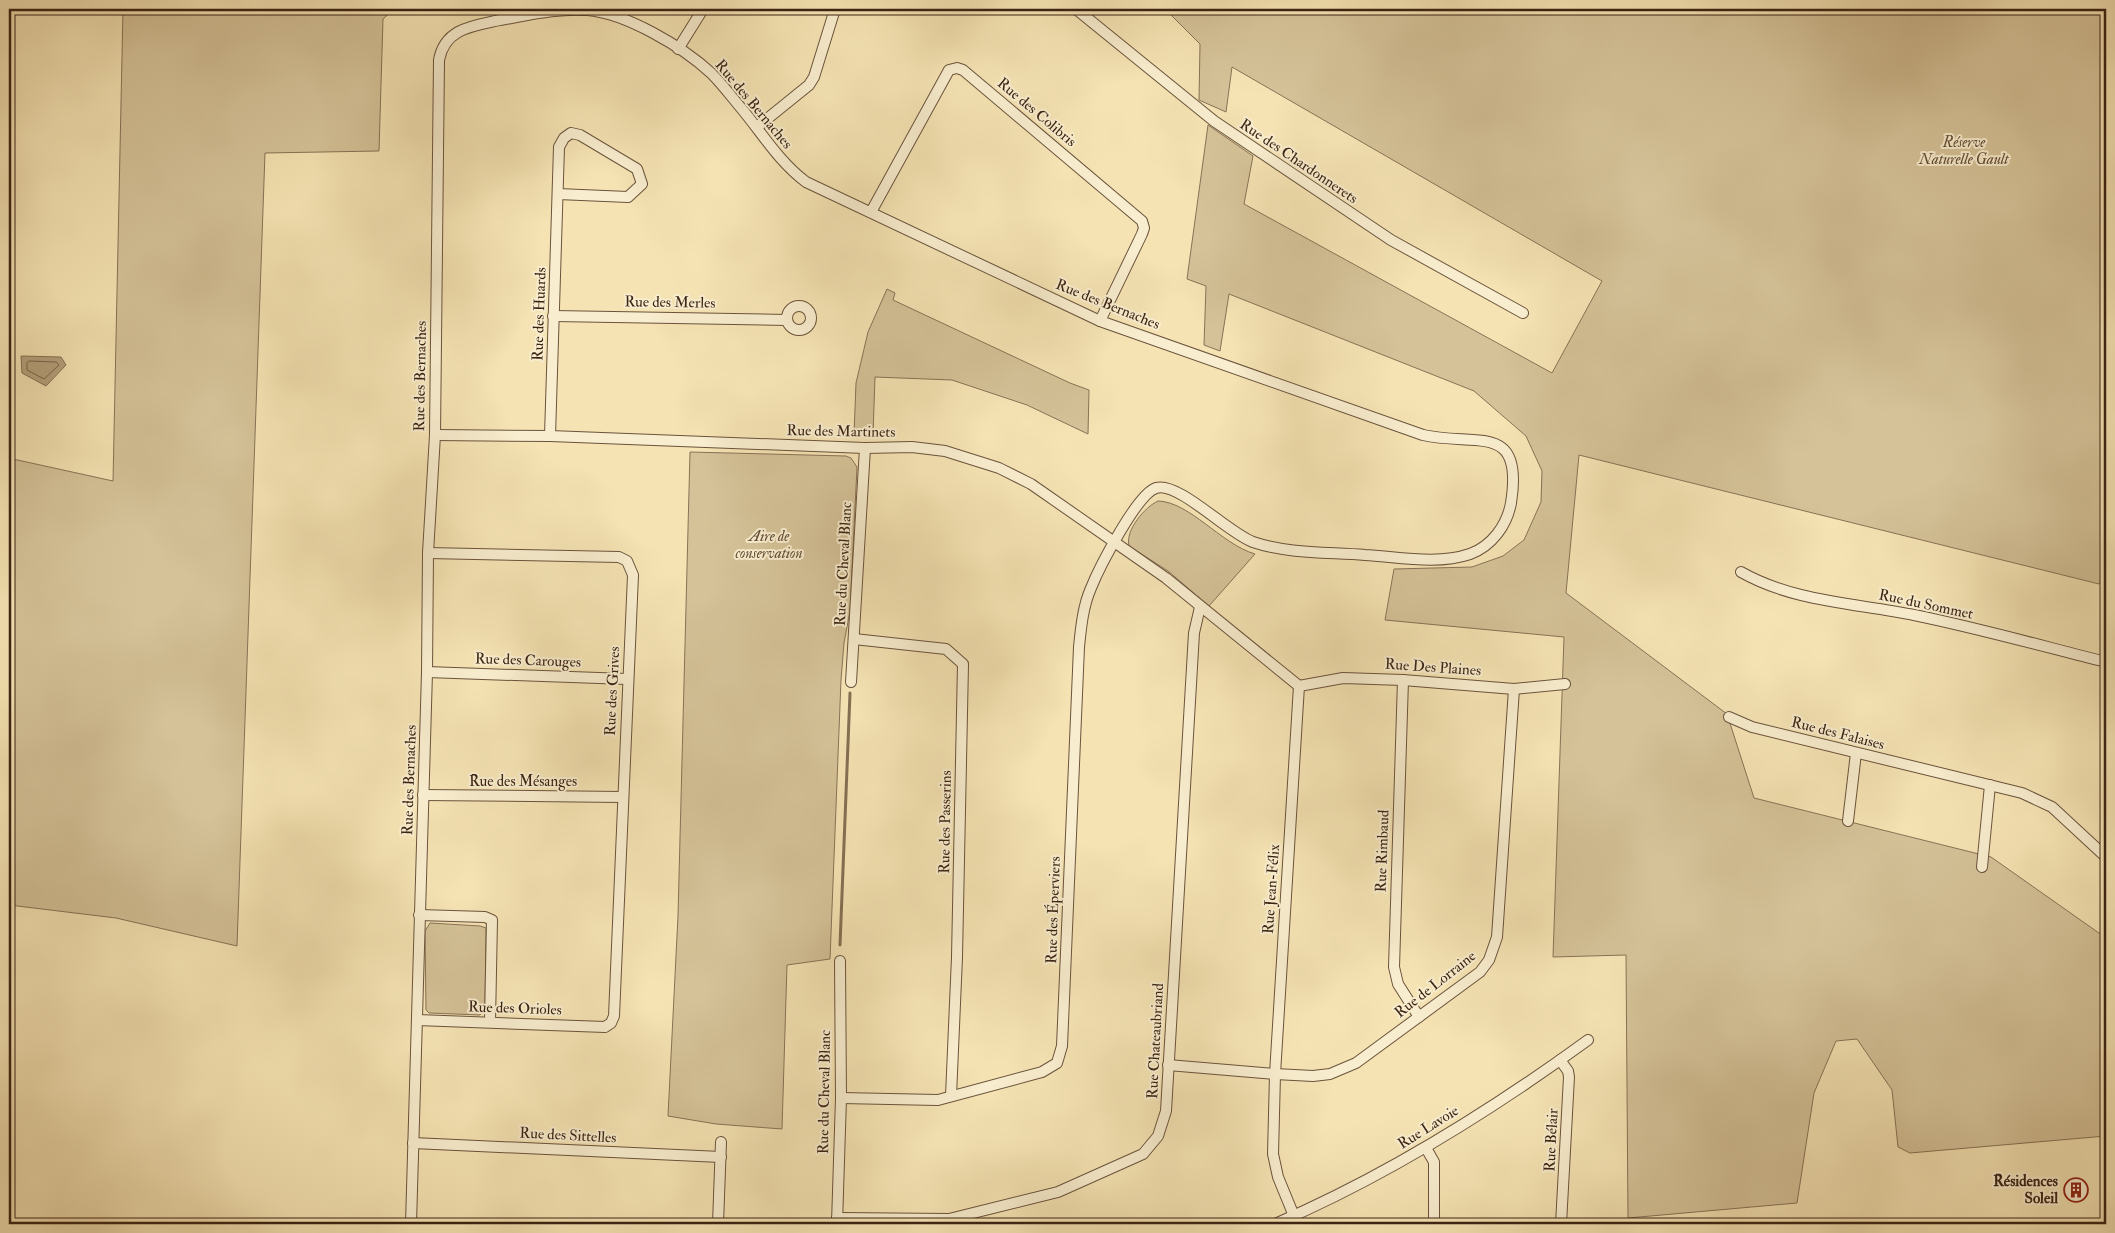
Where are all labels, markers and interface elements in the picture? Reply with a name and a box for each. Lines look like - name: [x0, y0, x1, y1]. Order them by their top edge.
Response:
- street label: Rue des Bernaches: [711, 56, 796, 153]
- street label: Rue des Colibris: [993, 74, 1080, 151]
- street label: Rue des Chardonnerets: [1236, 115, 1361, 208]
- park label: Réserve Naturelle Gault: [1918, 133, 2009, 169]
- street label: Rue des Huards: [528, 267, 551, 361]
- street label: Rue des Bernaches: [1053, 275, 1163, 334]
- street label: Rue des Merles: [624, 292, 716, 313]
- street label: Rue des Bernaches: [410, 321, 431, 431]
- street label: Rue des Martinets: [786, 421, 896, 442]
- street label: Rue du Cheval Blanc: [831, 501, 856, 627]
- park label: Aire de conservation: [735, 527, 803, 563]
- street label: Rue du Sommet: [1877, 585, 1975, 624]
- street label: Rue des Grives: [601, 646, 624, 736]
- street label: Rue des Carouges: [475, 649, 581, 672]
- street label: Rue Des Plaines: [1384, 655, 1482, 680]
- street label: Rue des Falaises: [1789, 713, 1886, 754]
- street label: Rue des Bernaches: [398, 724, 421, 836]
- street label: Rue des Passerins: [935, 770, 956, 874]
- street label: Rue des Mésanges: [469, 772, 577, 791]
- street label: Rue Rimbaud: [1372, 809, 1393, 893]
- street label: Rue Jean-Félix: [1259, 843, 1285, 935]
- street label: Rue des Éperviers: [1040, 856, 1066, 964]
- street label: Rue de Lorraine: [1391, 947, 1480, 1022]
- street label: Rue Chateaubriand: [1143, 982, 1168, 1099]
- street label: Rue des Orioles: [468, 997, 562, 1020]
- street label: Rue du Cheval Blanc: [814, 1030, 835, 1154]
- street label: Rue Lavoie: [1394, 1101, 1462, 1154]
- street label: Rue Bélair: [1540, 1107, 1563, 1172]
- street label: Rue des Sittelles: [519, 1123, 617, 1148]
- place label: Résidences Soleil: [1993, 1172, 2058, 1208]
- building icon: Résidences Soleil: [2063, 1177, 2089, 1203]

